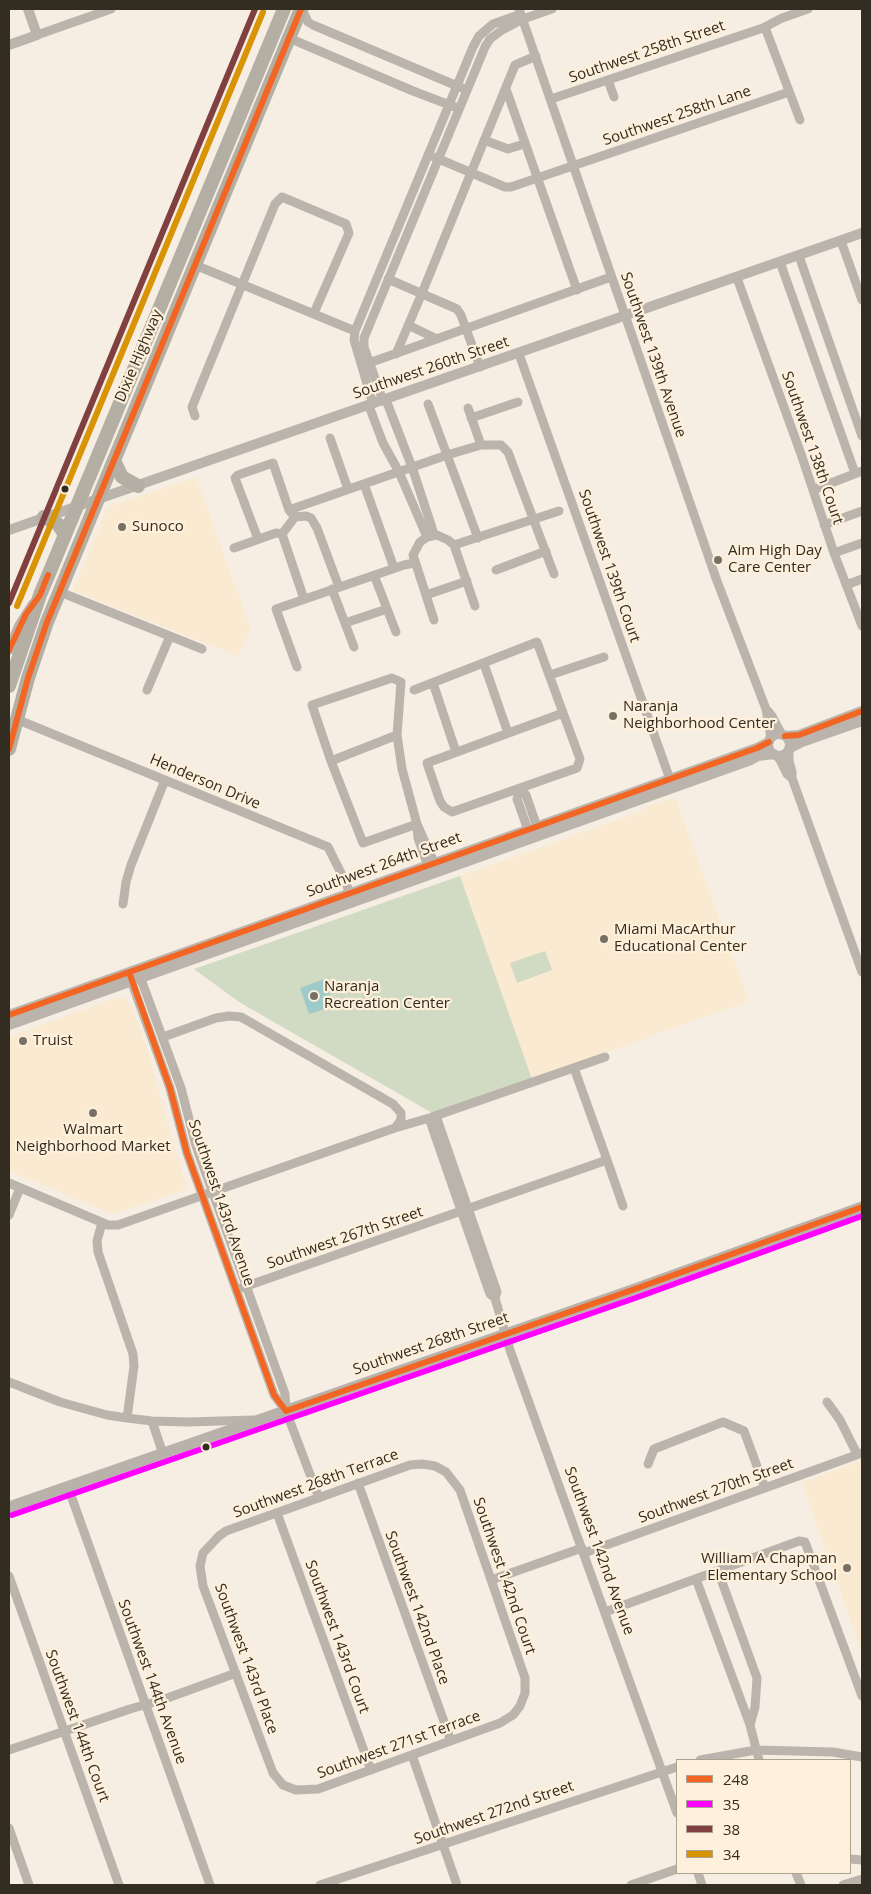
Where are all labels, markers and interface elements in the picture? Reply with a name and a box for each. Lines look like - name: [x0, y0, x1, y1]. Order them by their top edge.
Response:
- street label: Southwest 258th Street: [567, 17, 727, 87]
- street label: Southwest 258th Lane: [601, 82, 753, 150]
- street label: Southwest 139th Avenue: [616, 270, 690, 440]
- street label: Dixie Highway: [112, 307, 166, 405]
- street label: Southwest 260th Street: [351, 333, 511, 403]
- street label: Southwest 138th Court: [777, 369, 847, 527]
- unlabelled marker: [60, 484, 70, 494]
- street label: Southwest 139th Court: [574, 487, 644, 645]
- place label: Sunoco: [132, 518, 184, 536]
- marker: Sunoco: [116, 521, 128, 533]
- place label: Aim High Day Care Center: [728, 542, 822, 577]
- marker: Aim High Day Care Center: [712, 554, 724, 566]
- place label: Naranja Neighborhood Center: [623, 698, 775, 733]
- marker: Naranja Neighborhood Center: [607, 710, 619, 722]
- street label: Henderson Drive: [147, 751, 263, 813]
- street label: Southwest 264th Street: [304, 829, 464, 901]
- place label: Miami MacArthur Educational Center: [614, 921, 747, 956]
- marker: Miami MacArthur Educational Center: [598, 933, 610, 945]
- place label: Naranja Recreation Center: [324, 978, 450, 1013]
- marker: Naranja Recreation Center: [308, 990, 320, 1002]
- place label: Truist: [33, 1032, 73, 1050]
- marker: Truist: [17, 1035, 29, 1047]
- marker: Walmart Neighborhood Market: [87, 1107, 99, 1119]
- street label: Southwest 143rd Avenue: [184, 1118, 258, 1288]
- place label: Walmart Neighborhood Market: [15, 1121, 171, 1156]
- street label: Southwest 267th Street: [265, 1203, 425, 1273]
- street label: Southwest 268th Street: [351, 1309, 511, 1379]
- unlabelled marker: [201, 1442, 211, 1452]
- street label: Southwest 268th Terrace: [231, 1446, 401, 1522]
- street label: Southwest 270th Street: [636, 1455, 796, 1527]
- street label: Southwest 142nd Avenue: [560, 1464, 638, 1638]
- street label: Southwest 142nd Court: [469, 1495, 539, 1657]
- street label: Southwest 142nd Place: [381, 1529, 453, 1687]
- place label: William A Chapman Elementary School: [701, 1550, 837, 1585]
- street label: Southwest 143rd Court: [301, 1558, 373, 1716]
- marker: William A Chapman Elementary School: [841, 1562, 853, 1574]
- street label: Southwest 143rd Place: [210, 1581, 282, 1737]
- street label: Southwest 144th Avenue: [114, 1597, 190, 1767]
- street label: Southwest 144th Court: [41, 1647, 113, 1805]
- street label: Southwest 271st Terrace: [315, 1707, 483, 1783]
- legend: [676, 1759, 851, 1874]
- text: 248: [723, 1769, 749, 1789]
- street label: Southwest 272nd Street: [412, 1777, 576, 1849]
- text: 35: [723, 1794, 740, 1814]
- text: 38: [723, 1819, 740, 1839]
- text: 34: [723, 1844, 740, 1864]

